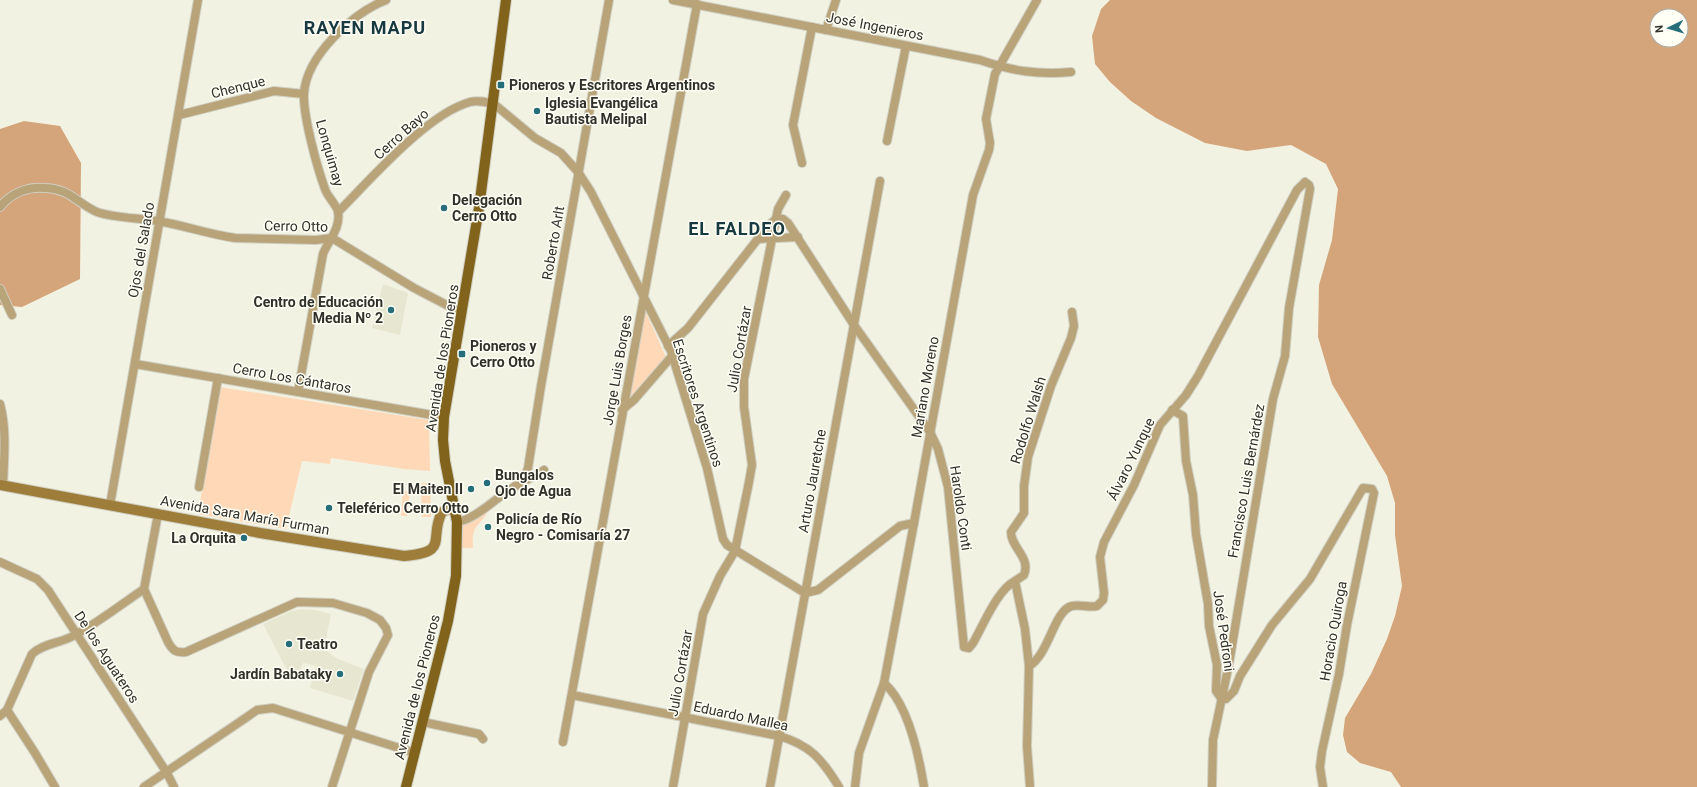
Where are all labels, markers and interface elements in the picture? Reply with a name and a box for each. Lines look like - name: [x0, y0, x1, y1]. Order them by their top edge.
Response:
- north arrow: [1649, 8, 1689, 48]
- street label: José Ingenieros: [825, 9, 925, 43]
- district label: RAYEN MAPU: [304, 17, 426, 38]
- text: N: [1653, 24, 1666, 33]
- street label: Chenque: [209, 73, 267, 101]
- place label: Pioneros y Escritores Argentinos: [509, 77, 715, 93]
- marker: Pioneros y Escritores Argentinos: [496, 80, 506, 90]
- place label: Iglesia Evangélica Bautista Melipal: [545, 95, 659, 127]
- street label: Cerro Bayo: [370, 105, 432, 163]
- marker: Iglesia Evangélica Bautista Melipal: [532, 106, 542, 116]
- street label: Lonquimay: [313, 118, 347, 189]
- place label: Delegación Cerro Otto: [452, 192, 522, 224]
- street label: Ojos del Salado: [125, 201, 157, 299]
- marker: Delegación Cerro Otto: [439, 203, 449, 213]
- street label: Roberto Arlt: [539, 204, 567, 281]
- street label: Cerro Otto: [264, 217, 328, 235]
- district label: EL FALDEO: [688, 218, 786, 239]
- street label: Avenida de los Pioneros: [422, 283, 462, 433]
- place label: Centro de Educación Media Nº 2: [253, 294, 383, 326]
- street label: Julio Cortázar: [724, 304, 755, 393]
- marker: Centro de Educación Media Nº 2: [386, 305, 396, 315]
- street label: Jorge Luis Borges: [599, 313, 635, 427]
- street label: Mariano Moreno: [908, 335, 942, 439]
- street label: Escritores Argentinos: [670, 337, 726, 469]
- place label: Pioneros y Cerro Otto: [470, 338, 538, 370]
- marker: Pioneros y Cerro Otto: [457, 349, 467, 359]
- street label: Cerro Los Cántaros: [231, 360, 353, 396]
- street label: Rodolfo Walsh: [1007, 374, 1049, 466]
- street label: Francisco Luis Bernárdez: [1225, 403, 1267, 559]
- street label: Álvaro Yunque: [1103, 415, 1158, 503]
- street label: Arturo Jauretche: [795, 428, 829, 534]
- street label: Haroldo Conti: [947, 464, 975, 552]
- place label: Bungalos Ojo de Agua: [495, 467, 572, 499]
- marker: Bungalos Ojo de Agua: [482, 478, 492, 488]
- place label: El Maiten II: [393, 481, 463, 497]
- marker: El Maiten II: [466, 484, 476, 494]
- street label: Avenida Sara María Furman: [159, 492, 331, 538]
- place label: Teleférico Cerro Otto: [337, 500, 469, 516]
- marker: Teleférico Cerro Otto: [324, 503, 334, 513]
- place label: Policía de Río Negro - Comisaría 27: [496, 511, 630, 543]
- marker: Policía de Río Negro - Comisaría 27: [483, 522, 493, 532]
- place label: La Orquita: [171, 530, 236, 546]
- marker: La Orquita: [239, 533, 249, 543]
- street label: Horacio Quiroga: [1316, 580, 1350, 682]
- street label: José Pedroni: [1210, 589, 1238, 673]
- street label: De los Aguateros: [71, 608, 143, 706]
- street label: Avenida de los Pioneros: [391, 613, 443, 761]
- street label: Julio Cortázar: [665, 628, 696, 717]
- place label: Teatro: [297, 636, 338, 652]
- marker: Teatro: [284, 639, 294, 649]
- place label: Jardín Babataky: [230, 666, 333, 682]
- marker: Jardín Babataky: [335, 669, 345, 679]
- street label: Eduardo Mallea: [692, 698, 790, 734]

